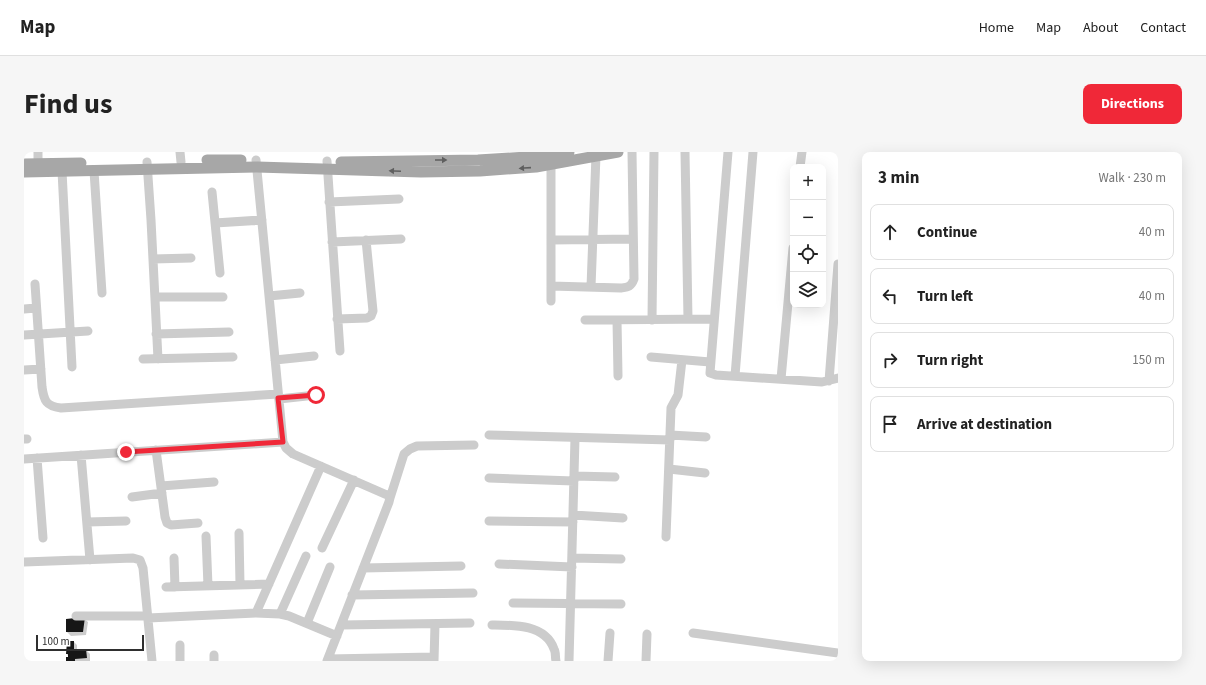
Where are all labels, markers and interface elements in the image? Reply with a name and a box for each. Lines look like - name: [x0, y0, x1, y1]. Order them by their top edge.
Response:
- text: Map: [20, 14, 55, 41]
- text: Home: [979, 18, 1014, 38]
- text: Map: [1036, 18, 1061, 38]
- text: About: [1083, 18, 1118, 38]
- text: Contact: [1140, 18, 1186, 38]
- text: Find us: [24, 84, 112, 124]
- button: Directions: [1083, 84, 1182, 124]
- one-way arrow: [435, 157, 448, 163]
- one-way arrow: [519, 164, 531, 171]
- map controls: [790, 164, 826, 308]
- button: +: [790, 164, 826, 200]
- text: 3 min: [878, 166, 919, 190]
- one-way arrow: [389, 167, 401, 174]
- text: Walk · 230 m: [1098, 169, 1166, 187]
- button: −: [790, 200, 826, 236]
- icon: ahead: [879, 221, 901, 243]
- text: Continue: [917, 222, 977, 243]
- text: 40 m: [1139, 223, 1165, 241]
- button: locate: [790, 236, 826, 272]
- button: layers: [790, 272, 826, 308]
- icon: left: [879, 285, 901, 307]
- text: Turn left: [917, 286, 973, 307]
- text: 40 m: [1139, 287, 1165, 305]
- icon: right: [879, 349, 901, 371]
- text: Turn right: [917, 350, 983, 371]
- text: 150 m: [1132, 351, 1165, 369]
- route start: [307, 386, 325, 404]
- icon: arrive: [879, 413, 901, 435]
- text: Arrive at destination: [917, 414, 1052, 435]
- route end: [117, 443, 135, 461]
- scale bar: [36, 633, 144, 652]
- text: 100 m: [42, 634, 70, 649]

